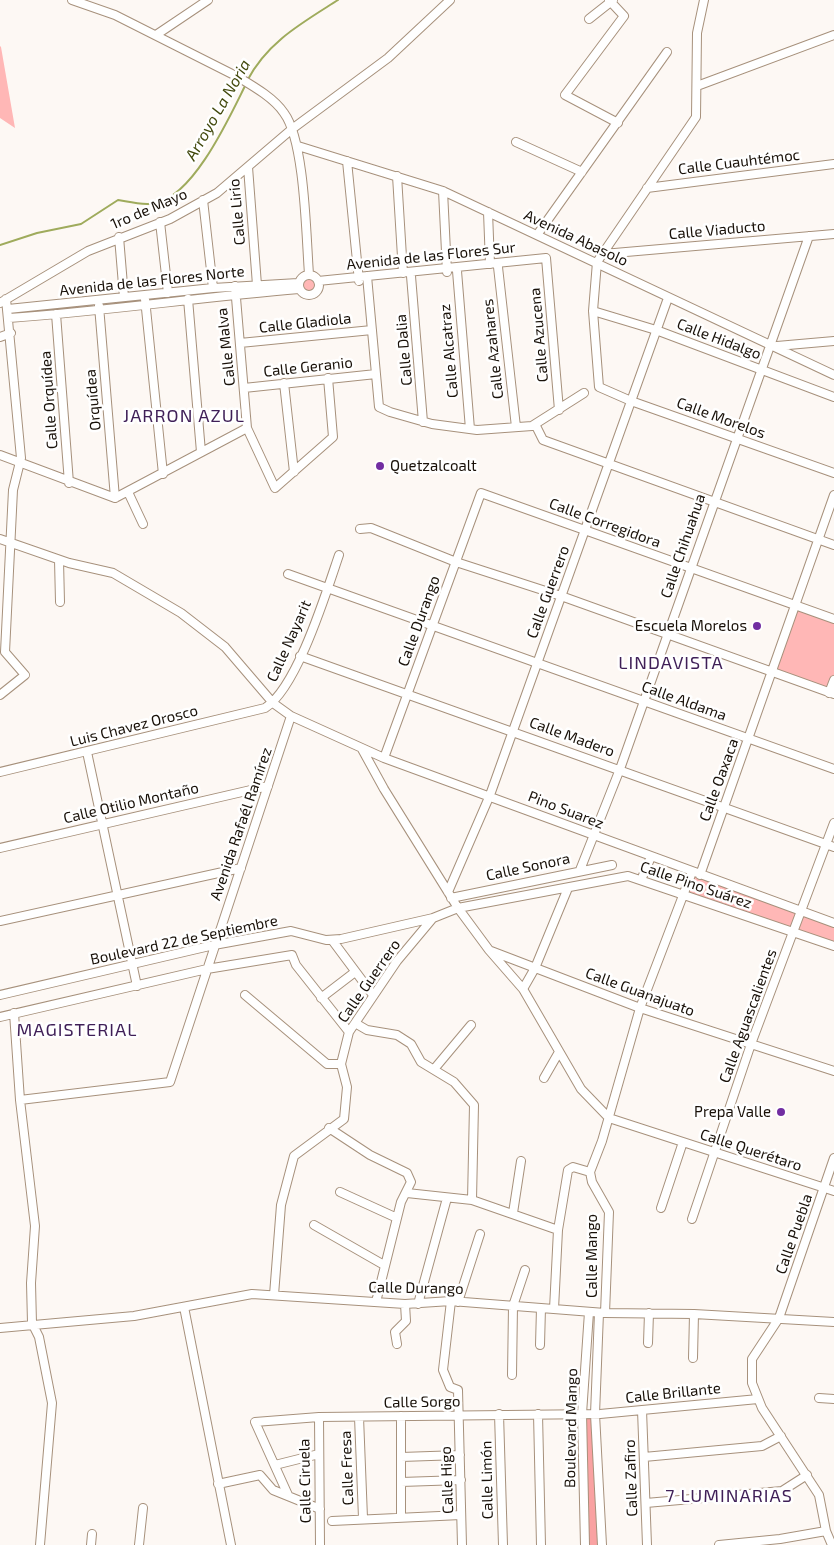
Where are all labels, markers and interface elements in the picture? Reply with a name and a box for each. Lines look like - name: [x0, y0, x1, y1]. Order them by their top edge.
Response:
- water label: Arroyo La Noria: [181, 56, 255, 164]
- street label: Calle Cuauhtémoc: [677, 146, 801, 178]
- street label: Calle Lirio: [225, 178, 249, 246]
- street label: 1ro de Mayo: [108, 185, 190, 233]
- street label: Avenida Abasolo: [521, 206, 631, 270]
- street label: Calle Viaducto: [668, 217, 766, 243]
- street label: Avenida de las Flores Sur: [345, 238, 517, 274]
- street label: Avenida de las Flores Norte: [59, 262, 245, 300]
- street label: Calle Azucena: [526, 287, 552, 383]
- street label: Calle Azahares: [479, 298, 507, 400]
- street label: Calle Alcatraz: [436, 303, 462, 399]
- street label: Calle Malva: [213, 307, 239, 387]
- street label: Calle Gladiola: [258, 309, 352, 337]
- street label: Calle Dalia: [392, 314, 416, 386]
- street label: Calle Hidalgo: [674, 315, 764, 363]
- street label: Calle Orquídea: [37, 350, 61, 450]
- street label: Calle Geranio: [262, 353, 354, 381]
- street label: Orquídea: [81, 369, 105, 431]
- street label: Calle Morelos: [674, 394, 768, 442]
- district label: JARRON AZUL: [122, 405, 246, 427]
- place label: Quetzalcoalt: [390, 457, 477, 475]
- marker: Quetzalcoalt: [374, 460, 386, 472]
- street label: Calle Chihuahua: [657, 492, 709, 600]
- street label: Calle Corregidora: [547, 494, 663, 552]
- street label: Calle Guerrero: [523, 543, 573, 641]
- street label: Calle Durango: [394, 573, 444, 669]
- street label: Calle Nayarit: [263, 597, 315, 685]
- place label: Escuela Morelos: [635, 617, 747, 635]
- marker: Escuela Morelos: [751, 620, 763, 632]
- district label: LINDAVISTA: [617, 652, 725, 674]
- street label: Calle Aldama: [639, 677, 729, 725]
- street label: Luis Chavez Orosco: [68, 701, 200, 751]
- street label: Calle Madero: [527, 713, 617, 761]
- street label: Calle Oaxaca: [696, 736, 742, 824]
- street label: Avenida Rafaél Ramírez: [206, 745, 276, 903]
- street label: Calle Otilio Montaño: [62, 779, 200, 827]
- street label: Pino Suarez: [525, 787, 607, 833]
- street label: Calle Sonora: [484, 849, 572, 885]
- street label: Calle Pino Suárez: [638, 857, 754, 913]
- street label: Boulevard 22 de Septiembre: [89, 911, 279, 969]
- street label: Calle Guerrero: [334, 936, 404, 1026]
- street label: Calle Aguascalientes: [715, 947, 781, 1085]
- street label: Calle Guanajuato: [583, 964, 697, 1020]
- district label: MAGISTERIAL: [15, 1019, 139, 1041]
- place label: Prepa Valle: [694, 1103, 771, 1121]
- marker: Prepa Valle: [775, 1106, 787, 1118]
- street label: Calle Querétaro: [698, 1125, 804, 1175]
- street label: Calle Puebla: [772, 1191, 816, 1277]
- street label: Calle Mango: [583, 1214, 601, 1298]
- street label: Calle Durango: [368, 1278, 464, 1298]
- street label: Boulevard Mango: [561, 1368, 581, 1488]
- street label: Calle Brillante: [624, 1379, 722, 1407]
- street label: Calle Sorgo: [383, 1392, 461, 1412]
- street label: Calle Fresa: [337, 1430, 357, 1506]
- street label: Calle Ciruela: [295, 1439, 315, 1523]
- street label: Calle Zafiro: [621, 1439, 641, 1517]
- street label: Calle Limón: [477, 1440, 497, 1520]
- street label: Calle Higo: [437, 1446, 457, 1514]
- district label: 7 LUMINARIAS: [664, 1485, 794, 1507]

